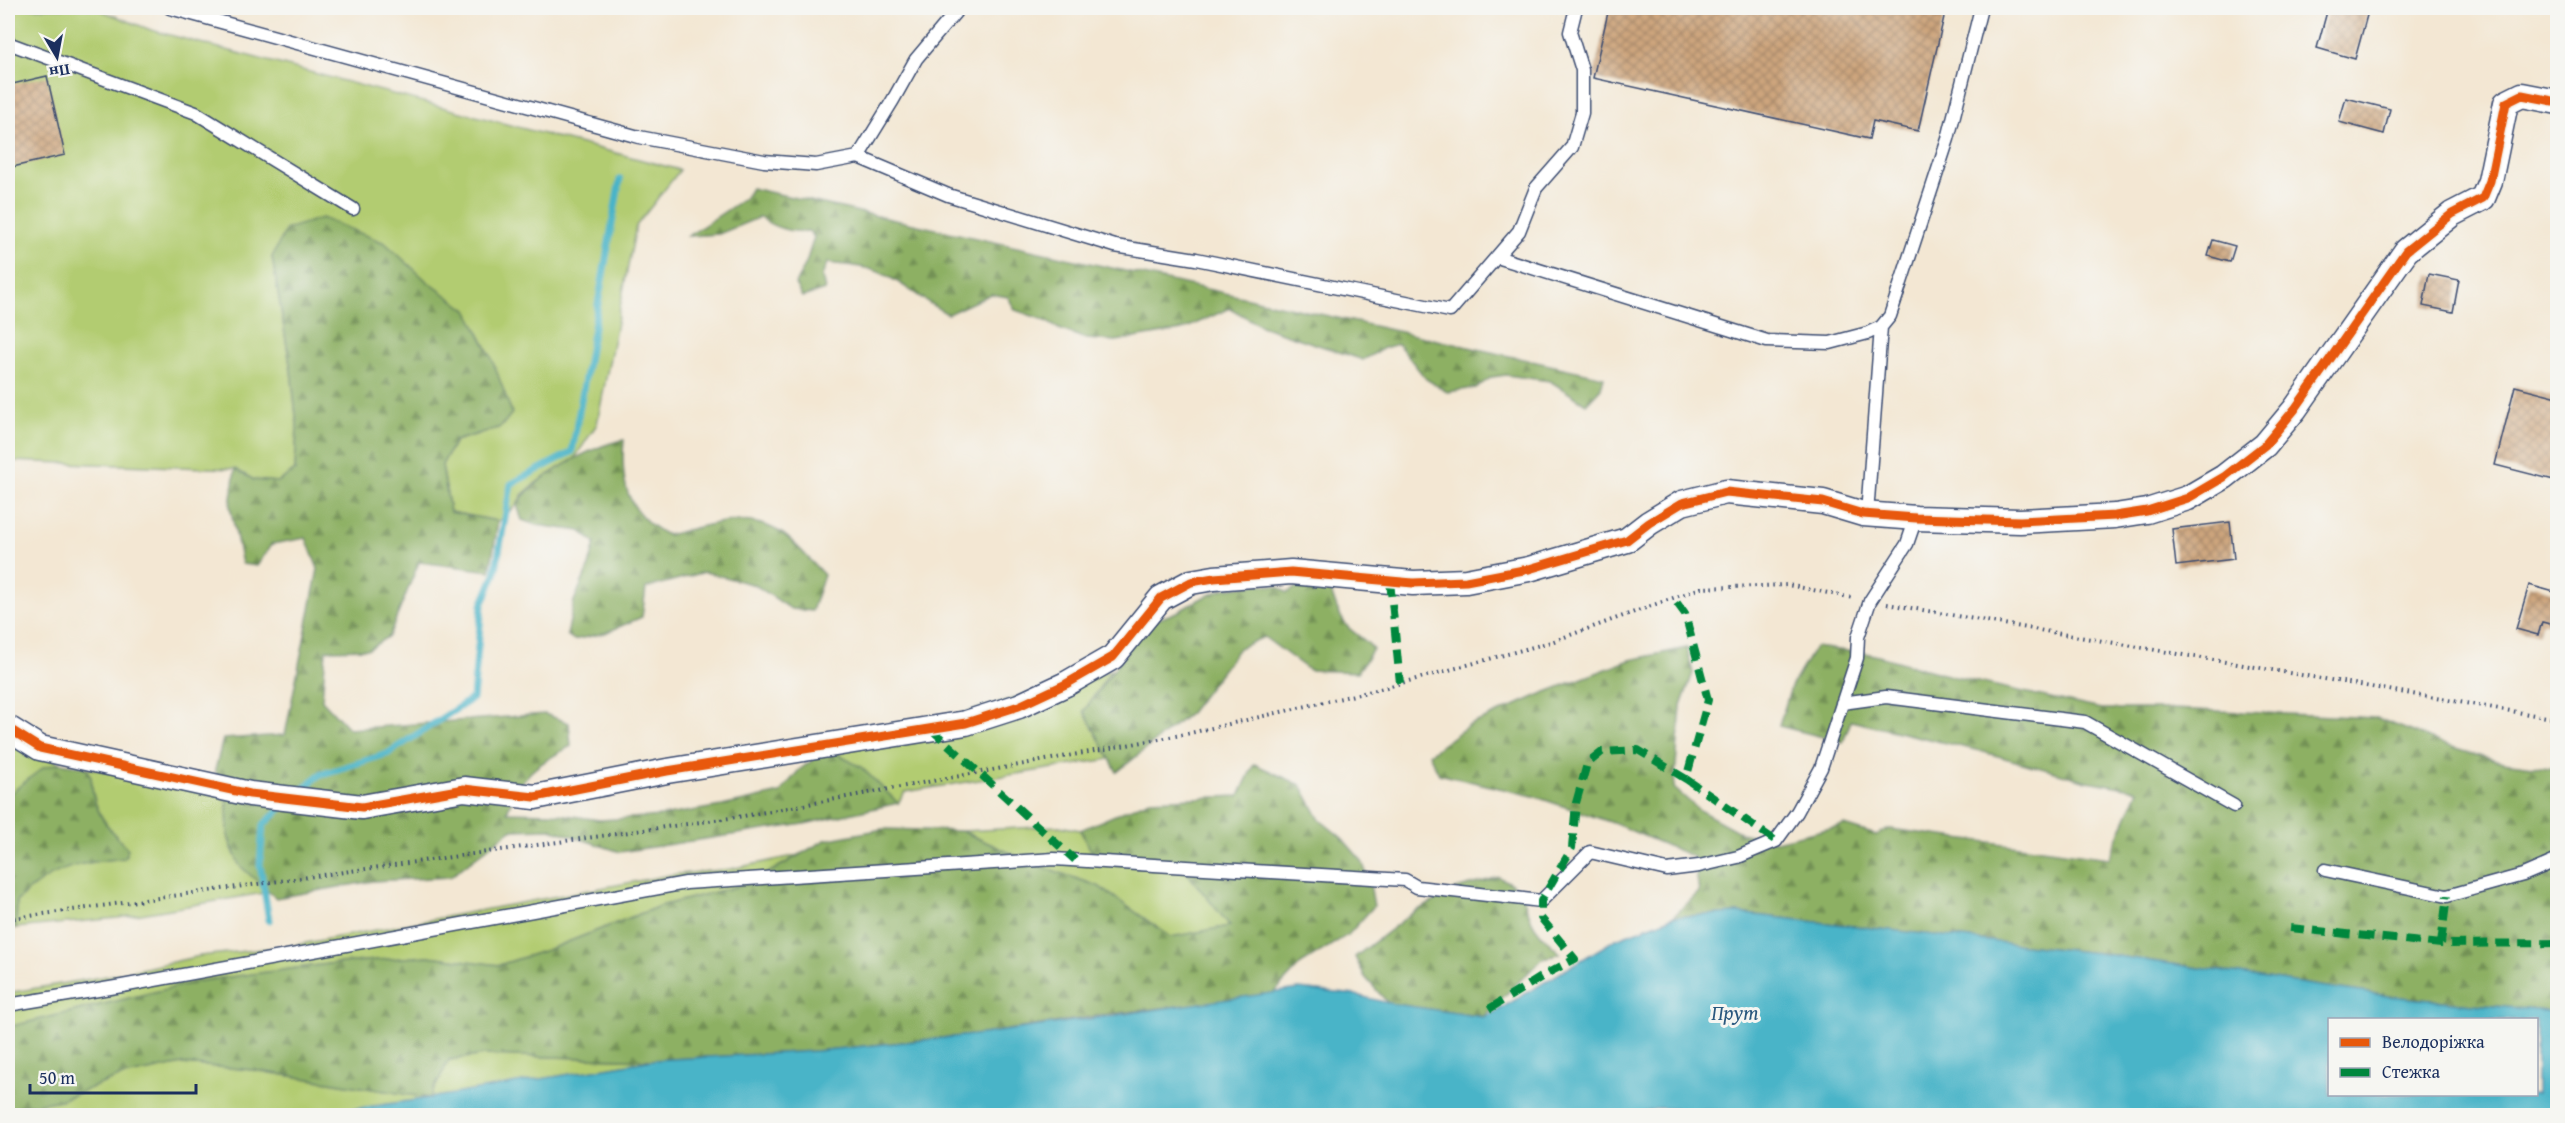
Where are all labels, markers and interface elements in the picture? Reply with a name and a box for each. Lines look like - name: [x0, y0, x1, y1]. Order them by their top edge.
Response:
- north arrow: [27, 27, 87, 87]
- text: Пн: [47, 58, 72, 85]
- water label: Прут: [1711, 997, 1759, 1028]
- legend: [2328, 1018, 2538, 1096]
- text: Велодоріжка: [2382, 1028, 2485, 1055]
- scale bar: [30, 1057, 196, 1095]
- text: Стежка: [2382, 1058, 2441, 1085]
- text: 50 m: [39, 1064, 75, 1091]

